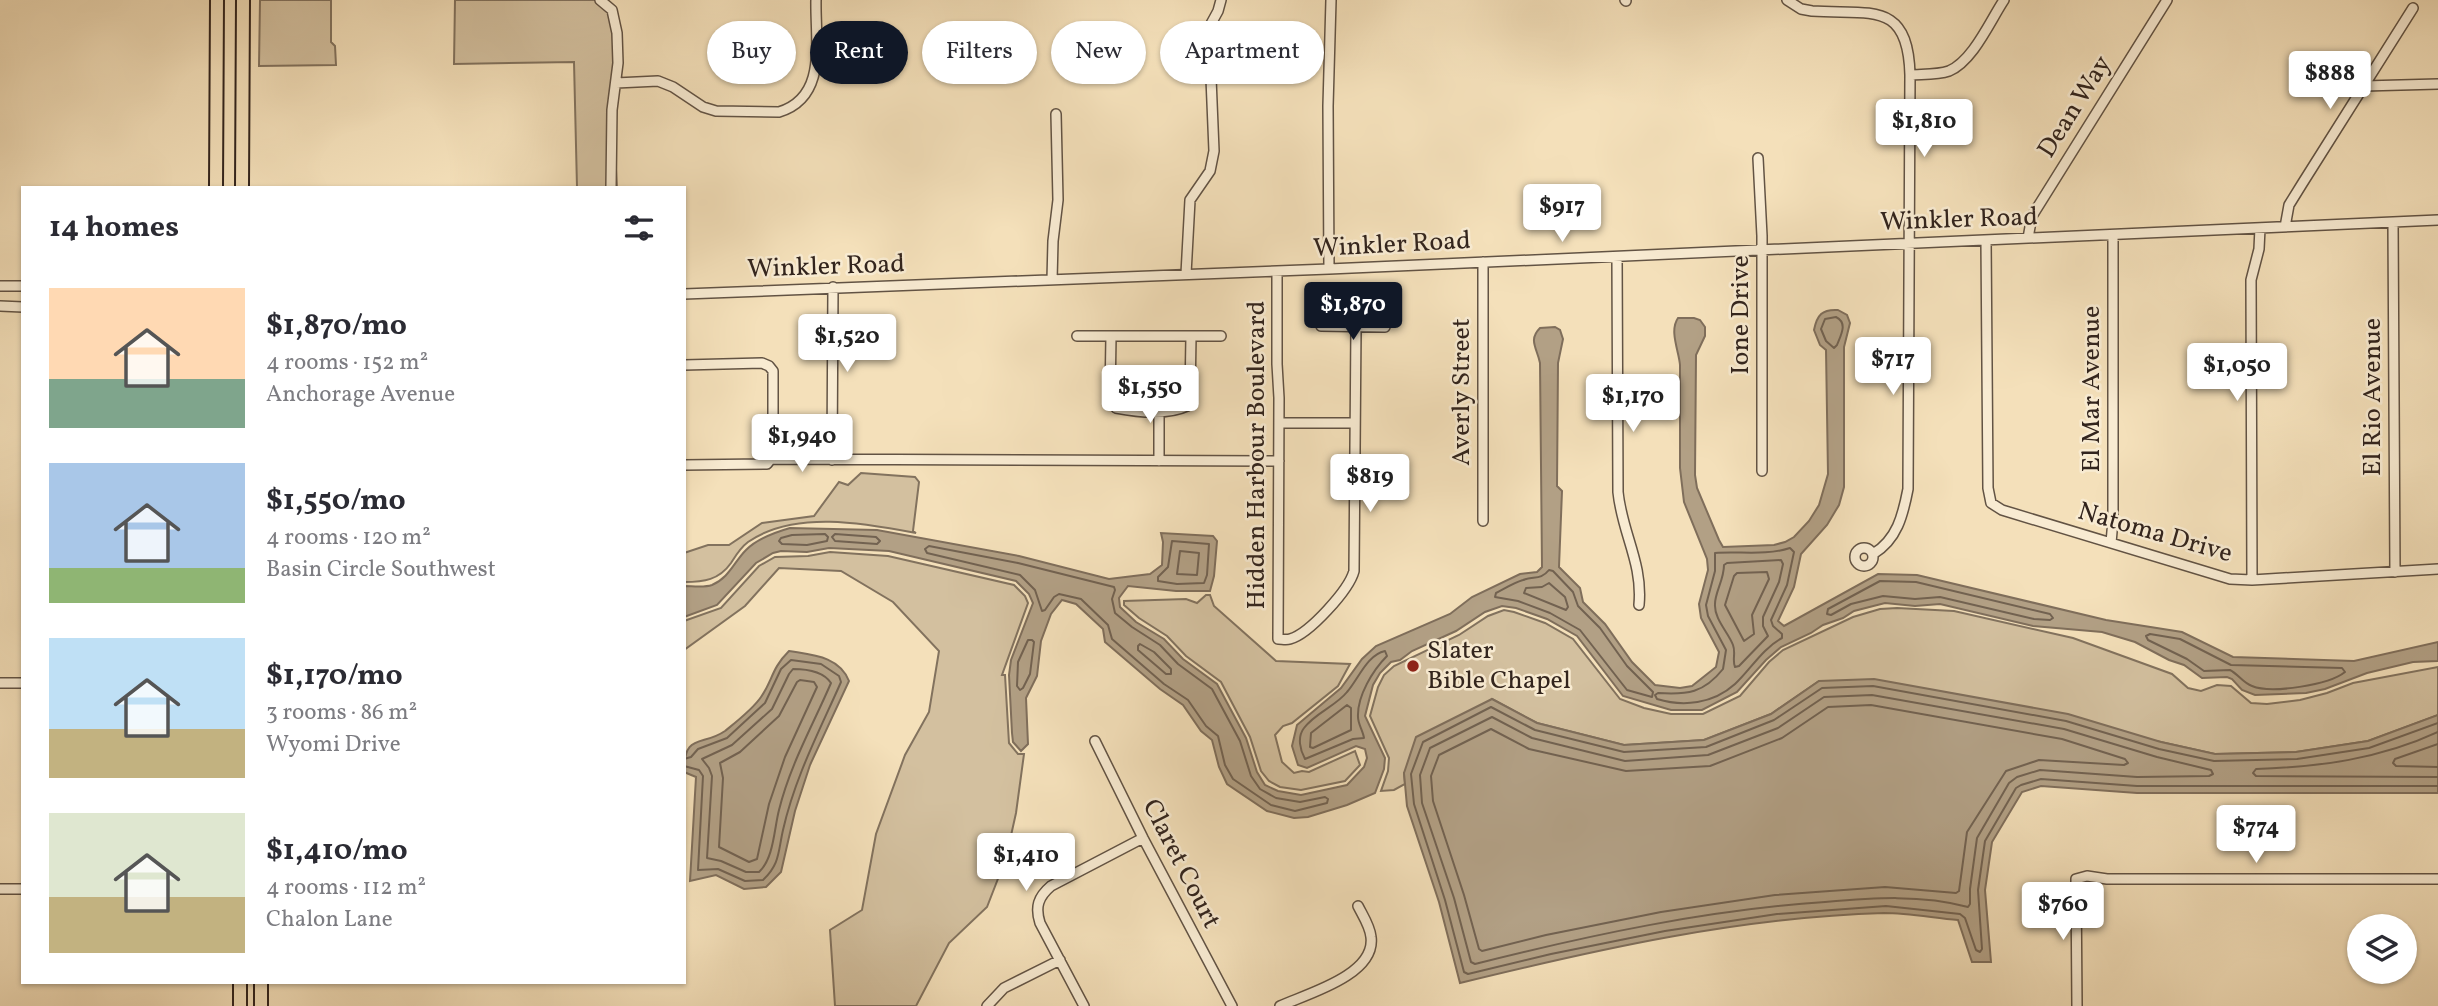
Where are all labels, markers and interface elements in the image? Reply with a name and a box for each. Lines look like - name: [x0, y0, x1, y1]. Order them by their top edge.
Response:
- chip: Buy: [707, 21, 796, 84]
- chip: Rent: [810, 21, 908, 84]
- chip: Filters: [922, 21, 1037, 84]
- chip: New: [1051, 21, 1146, 84]
- chip: Apartment: [1160, 21, 1324, 84]
- street label: Dean Way: [2029, 49, 2121, 165]
- pin: $888: [2289, 52, 2371, 111]
- text: $888: [2305, 58, 2355, 90]
- pin: $1,810: [1867, 100, 1981, 159]
- text: $1,810: [1892, 106, 1956, 138]
- pin: $917: [1521, 184, 1603, 244]
- text: $917: [1539, 191, 1585, 223]
- street label: Winkler Road: [1880, 199, 2038, 241]
- text: 14 homes: [49, 207, 179, 249]
- icon: filters: [620, 209, 658, 247]
- street label: Winkler Road: [1312, 223, 1472, 267]
- street label: Winkler Road: [747, 246, 905, 288]
- street label: Ione Drive: [1723, 255, 1759, 375]
- pin: $1,870: [1296, 282, 1410, 342]
- text: $1,870: [1320, 289, 1386, 321]
- street label: Hidden Harbour Boulevard: [1239, 301, 1275, 609]
- text: $1,870/mo: [266, 305, 407, 347]
- street label: El Mar Avenue: [2074, 306, 2110, 472]
- pin: $1,520: [790, 314, 904, 374]
- icon: home: [105, 316, 189, 400]
- street label: Averly Street: [1444, 318, 1480, 466]
- street label: El Rio Avenue: [2355, 318, 2391, 476]
- text: $1,520: [814, 321, 880, 353]
- pin: $717: [1852, 338, 1934, 397]
- text: $717: [1871, 344, 1915, 376]
- pin: $1,050: [2180, 344, 2294, 403]
- text: 4 rooms · 152 m²: [266, 347, 428, 379]
- text: $1,050: [2203, 350, 2271, 382]
- pin: $1,550: [1093, 366, 1207, 425]
- text: $1,550: [1118, 372, 1182, 404]
- pin: $1,170: [1576, 374, 1690, 434]
- text: Anchorage Avenue: [266, 379, 455, 411]
- text: $1,170: [1602, 381, 1664, 413]
- pin: $1,940: [745, 414, 859, 474]
- text: $1,940: [768, 421, 836, 453]
- pin: $819: [1329, 454, 1411, 514]
- text: $819: [1346, 461, 1394, 493]
- text: $1,550/mo: [266, 480, 406, 522]
- icon: home: [105, 491, 189, 575]
- street label: Natoma Drive: [2074, 494, 2236, 572]
- text: 4 rooms · 120 m²: [266, 522, 431, 554]
- text: Basin Circle Southwest: [266, 554, 496, 586]
- place label: Slater Bible Chapel: [1427, 633, 1571, 699]
- text: $1,170/mo: [266, 655, 403, 697]
- marker: Slater Bible Chapel: [1405, 658, 1421, 674]
- icon: home: [105, 666, 189, 750]
- text: 3 rooms · 86 m²: [266, 697, 417, 729]
- text: Wyomi Drive: [266, 729, 401, 761]
- street label: Claret Court: [1133, 793, 1229, 935]
- pin: $774: [2215, 806, 2297, 865]
- text: $774: [2233, 812, 2279, 844]
- text: $1,410/mo: [266, 830, 408, 872]
- pin: $1,410: [969, 834, 1083, 893]
- text: $1,410: [993, 840, 1059, 872]
- icon: home: [105, 841, 189, 925]
- text: 4 rooms · 112 m²: [266, 872, 426, 904]
- pin: $760: [2022, 883, 2104, 942]
- text: $760: [2038, 889, 2088, 921]
- text: Chalon Lane: [266, 904, 393, 936]
- map controls: [2347, 914, 2417, 984]
- button: layers: [2347, 914, 2417, 984]

